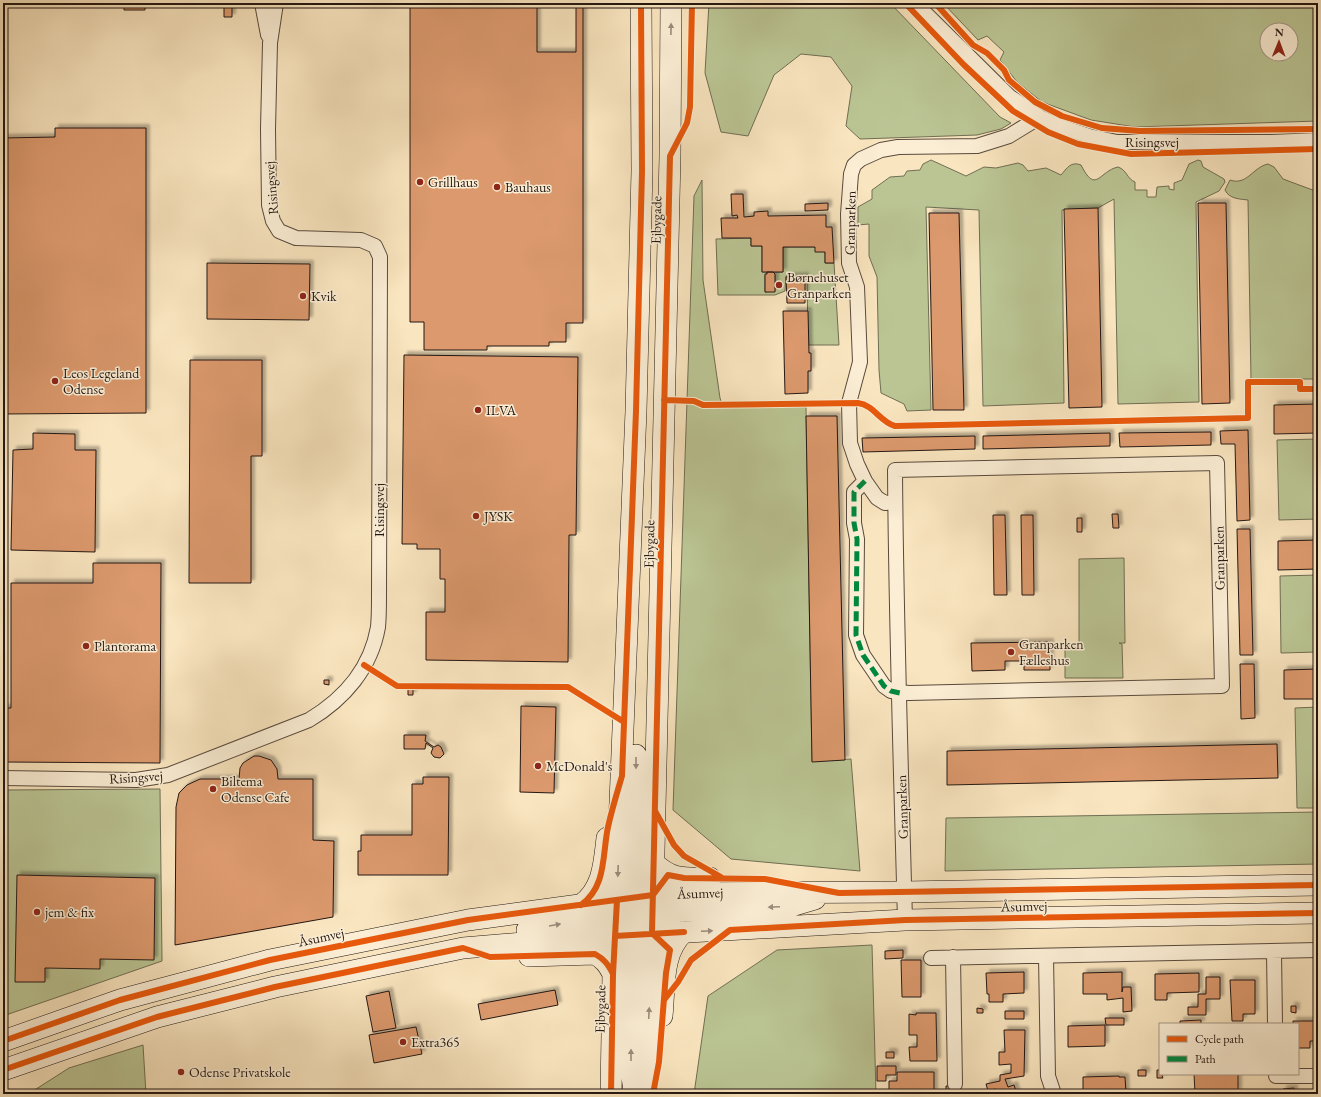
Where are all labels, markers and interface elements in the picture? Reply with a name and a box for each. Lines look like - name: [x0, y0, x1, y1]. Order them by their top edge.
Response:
- one-way arrow: [668, 22, 674, 35]
- north arrow: [1259, 22, 1299, 62]
- text: N: [1275, 25, 1284, 39]
- street label: Risingsvej: [1125, 133, 1179, 151]
- street label: Risingsvej: [260, 160, 282, 216]
- place label: Grillhaus: [428, 173, 478, 191]
- marker: Grillhaus: [415, 177, 425, 187]
- place label: Bauhaus: [505, 178, 551, 196]
- marker: Bauhaus: [492, 182, 502, 192]
- street label: Granparken: [840, 190, 860, 255]
- street label: Ejbygade: [647, 195, 665, 244]
- place label: Børnehuset Granparken: [787, 268, 852, 302]
- marker: Børnehuset Granparken: [774, 280, 784, 290]
- place label: Kvik: [311, 287, 337, 305]
- marker: Kvik: [298, 291, 308, 301]
- place label: Leos Legeland Odense: [63, 364, 140, 398]
- marker: Leos Legeland Odense: [50, 376, 60, 386]
- place label: ILVA: [486, 401, 517, 419]
- marker: ILVA: [473, 405, 483, 415]
- street label: Risingsvej: [370, 483, 388, 537]
- place label: JYSK: [483, 507, 513, 525]
- marker: JYSK: [471, 511, 481, 521]
- street label: Ejbygade: [640, 519, 658, 568]
- street label: Granparken: [1209, 525, 1229, 590]
- place label: Granparken Fælleshus: [1019, 635, 1084, 669]
- place label: Plantorama: [94, 637, 157, 655]
- marker: Plantorama: [81, 641, 91, 651]
- marker: Granparken Fælleshus: [1006, 647, 1016, 657]
- place label: McDonald's: [546, 757, 613, 775]
- one-way arrow: [633, 757, 639, 770]
- marker: McDonald's: [533, 761, 543, 771]
- street label: Risingsvej: [109, 766, 163, 788]
- place label: Biltema Odense Cafe: [221, 772, 290, 806]
- street label: Granparken: [892, 774, 912, 840]
- marker: Biltema Odense Cafe: [208, 784, 218, 794]
- one-way arrow: [614, 865, 621, 877]
- street label: Åsumvej: [675, 883, 724, 903]
- street label: Åsumvej: [1000, 897, 1047, 915]
- place label: jem & fix: [44, 903, 94, 921]
- one-way arrow: [768, 904, 780, 911]
- marker: jem & fix: [32, 907, 42, 917]
- one-way arrow: [549, 922, 561, 928]
- street label: Åsumvej: [295, 923, 346, 951]
- one-way arrow: [701, 928, 714, 934]
- street label: Ejbygade: [591, 984, 609, 1033]
- one-way arrow: [645, 1007, 652, 1019]
- legend: [1159, 1023, 1299, 1075]
- text: Cycle path: [1195, 1031, 1244, 1047]
- place label: Extra365: [411, 1033, 460, 1051]
- marker: Extra365: [398, 1037, 408, 1047]
- one-way arrow: [628, 1048, 634, 1061]
- text: Path: [1195, 1051, 1216, 1067]
- place label: Odense Privatskole: [189, 1063, 291, 1081]
- marker: Odense Privatskole: [176, 1067, 186, 1077]

